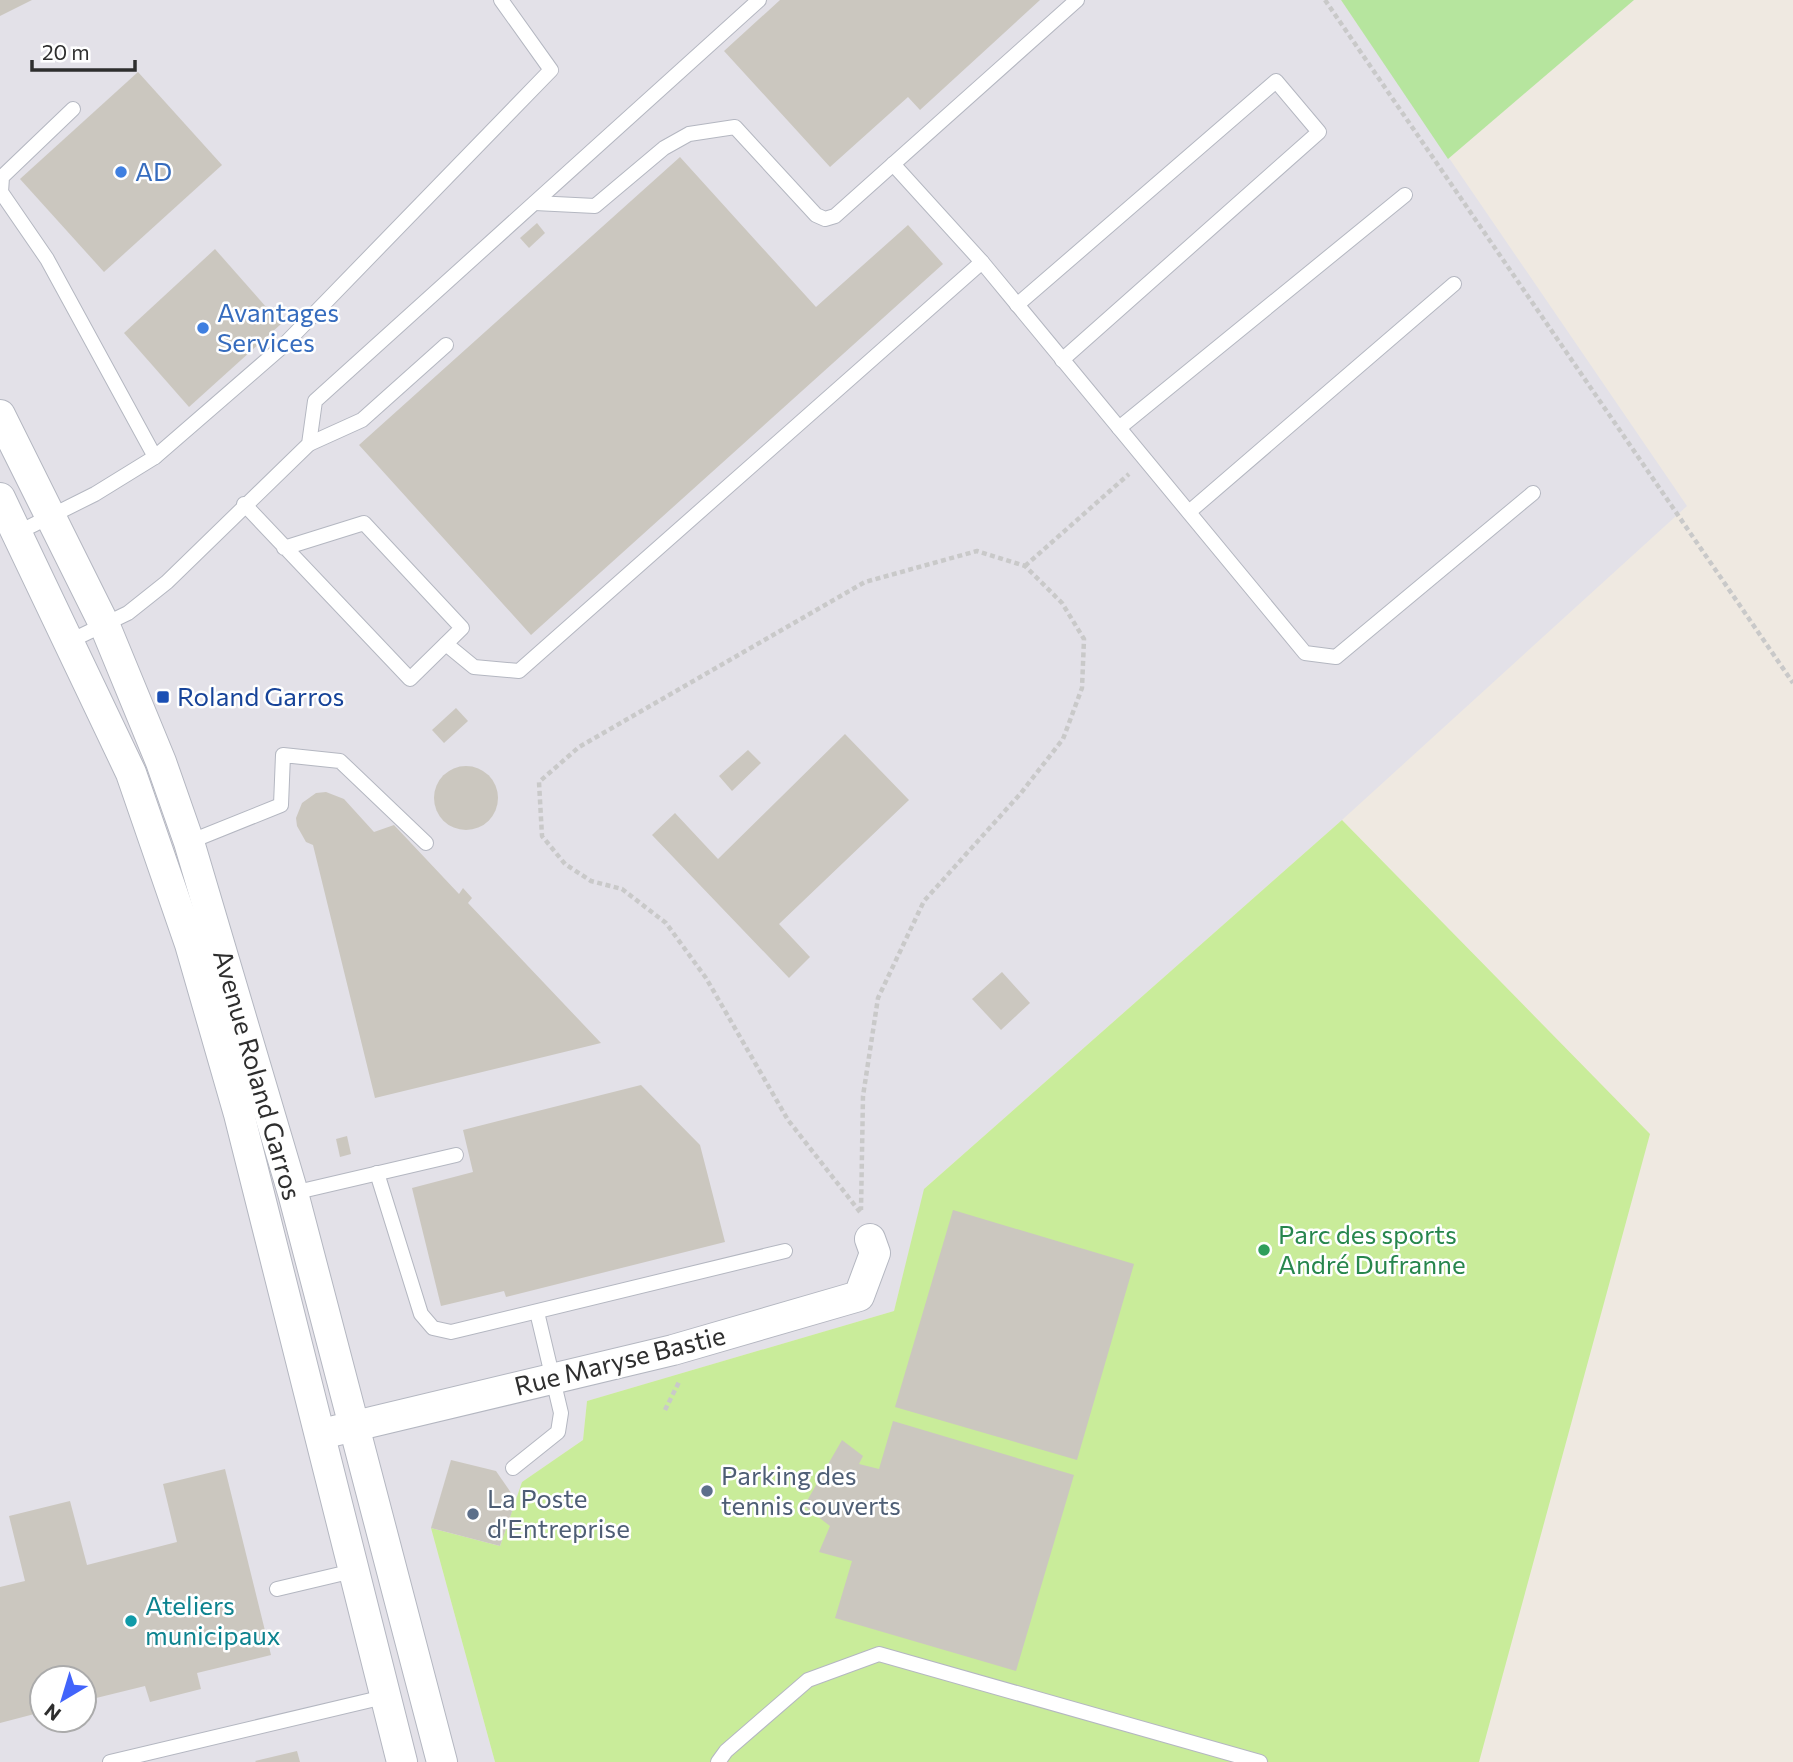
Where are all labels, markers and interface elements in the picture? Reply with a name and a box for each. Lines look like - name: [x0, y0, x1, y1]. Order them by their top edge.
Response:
- scale bar: [32, 28, 135, 72]
- text: 20 m: [42, 39, 90, 64]
- place label: AD: [135, 155, 172, 186]
- marker: AD: [113, 164, 129, 180]
- place label: Avantages Services: [217, 296, 339, 357]
- marker: Avantages Services: [195, 320, 211, 336]
- place label: Roland Garros: [177, 680, 344, 711]
- marker: Roland Garros: [155, 689, 171, 705]
- street label: Avenue Roland Garros: [208, 946, 309, 1203]
- place label: Parc des sports André Dufranne: [1278, 1218, 1466, 1279]
- marker: Parc des sports André Dufranne: [1256, 1242, 1272, 1258]
- street label: Rue Maryse Bastie: [511, 1318, 728, 1401]
- place label: Parking des tennis couverts: [721, 1459, 901, 1520]
- place label: La Poste d'Entreprise: [487, 1482, 630, 1543]
- marker: Parking des tennis couverts: [699, 1483, 715, 1499]
- marker: La Poste d'Entreprise: [465, 1506, 481, 1522]
- place label: Ateliers municipaux: [145, 1589, 281, 1650]
- marker: Ateliers municipaux: [123, 1613, 139, 1629]
- north arrow: [28, 1664, 98, 1734]
- text: N: [40, 1699, 65, 1726]

